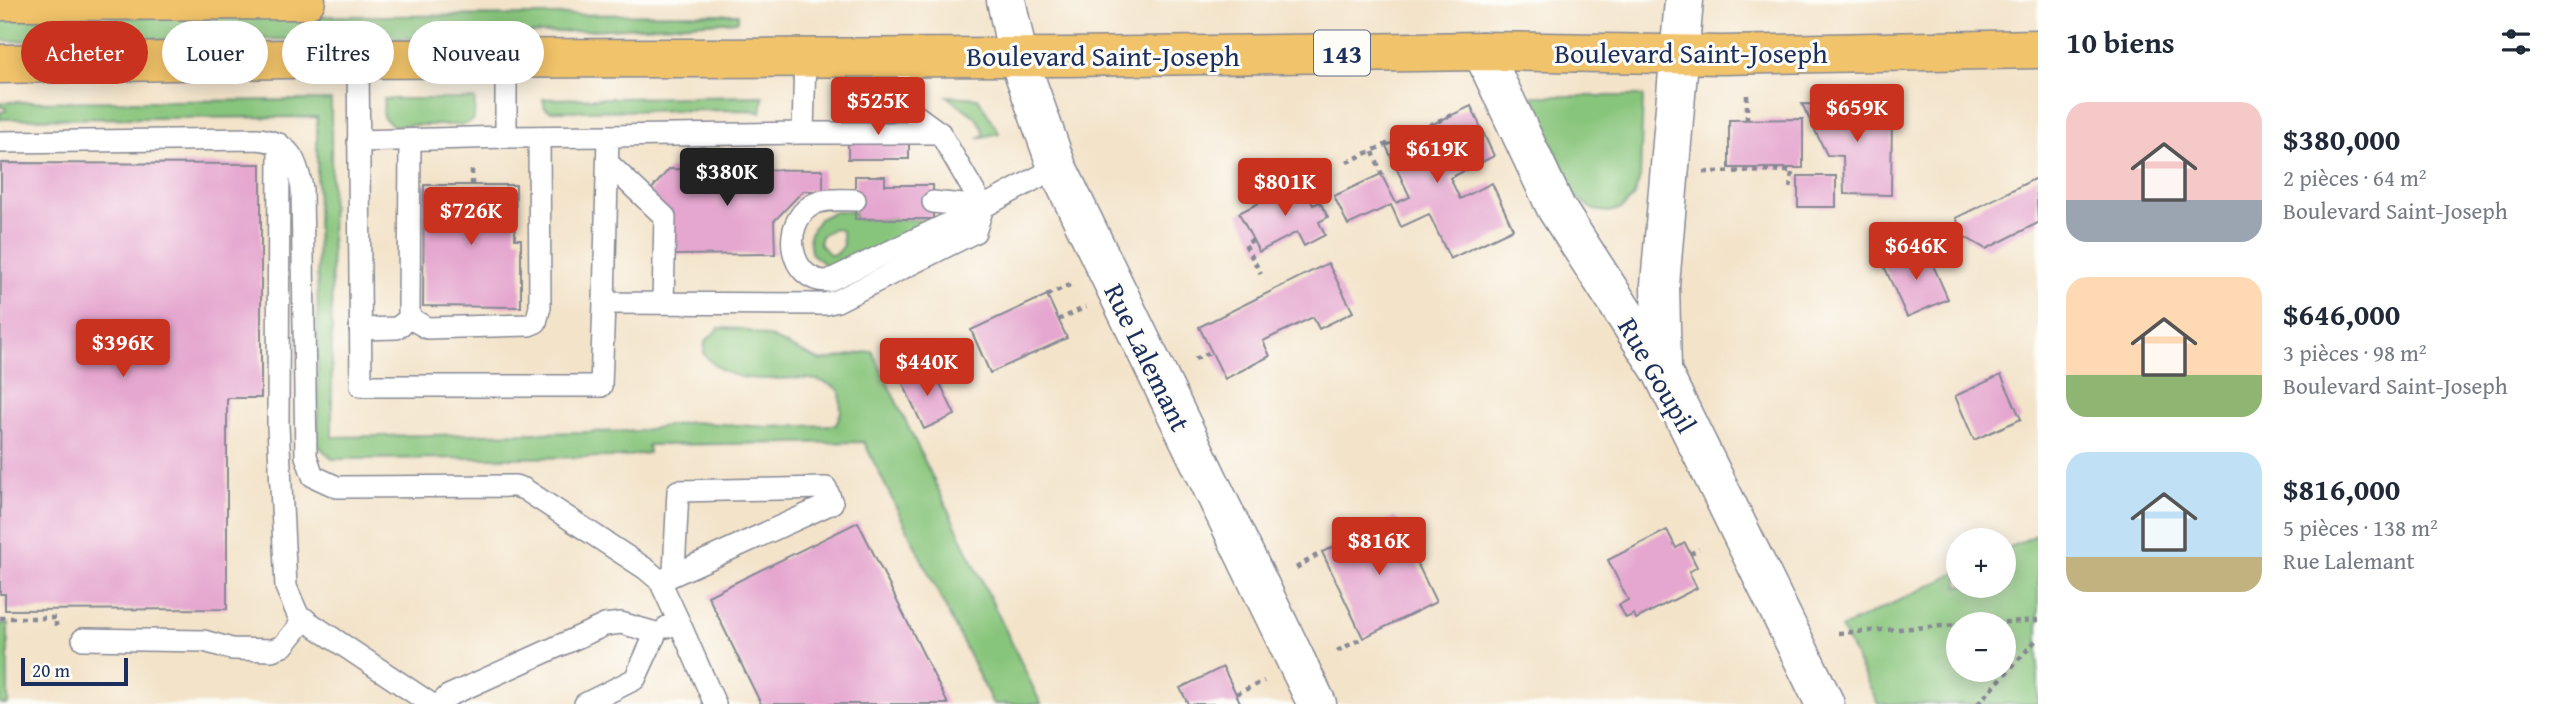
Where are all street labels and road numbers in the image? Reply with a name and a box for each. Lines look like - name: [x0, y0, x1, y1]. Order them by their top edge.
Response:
- road number: 143: [1314, 30, 1370, 76]
- street label: Boulevard Saint-Joseph: [1554, 32, 1828, 73]
- street label: Boulevard Saint-Joseph: [966, 35, 1240, 76]
- street label: Rue Lalemant: [1094, 276, 1202, 438]
- street label: Rue Goupil: [1608, 310, 1708, 441]

